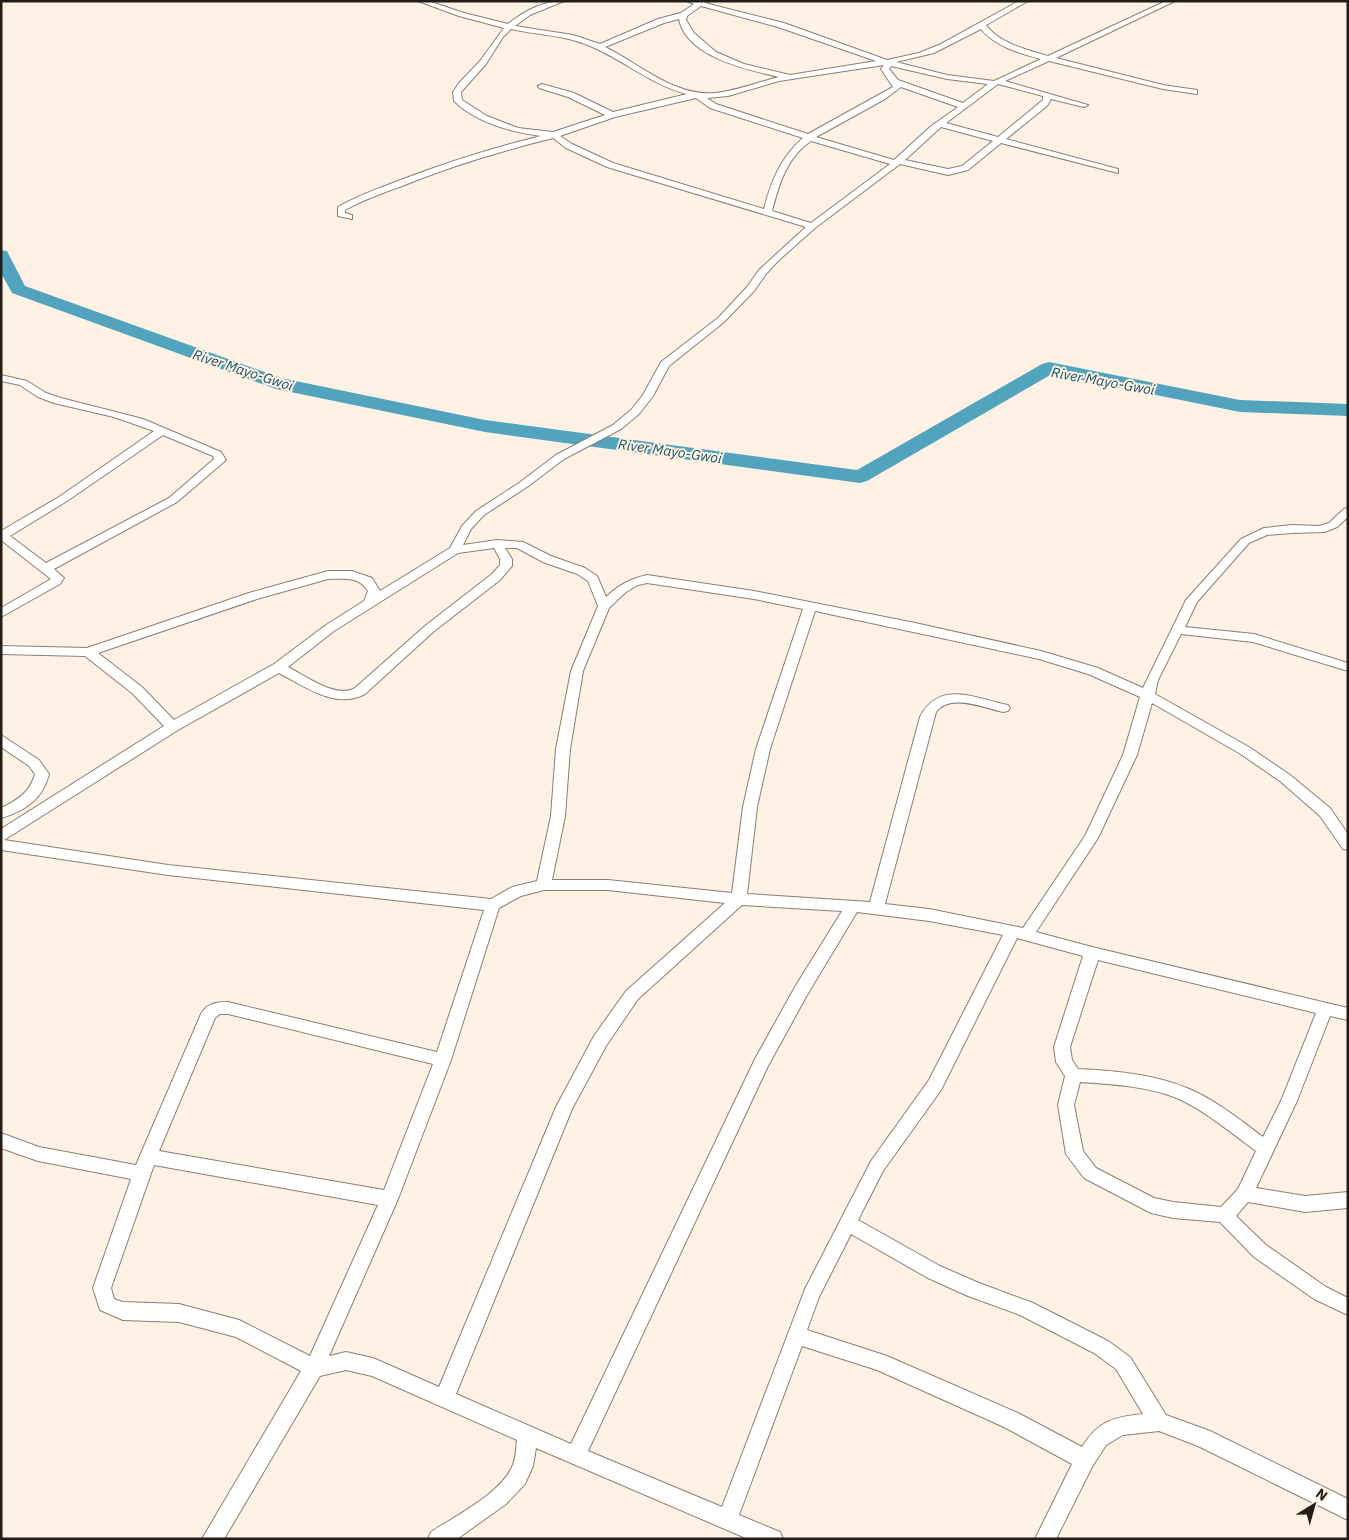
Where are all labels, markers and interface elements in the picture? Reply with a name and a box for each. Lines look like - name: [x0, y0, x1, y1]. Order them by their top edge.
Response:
- water label: River Mayo-Gwoi: [190, 345, 296, 395]
- water label: River Mayo-Gwoi: [1050, 363, 1156, 399]
- water label: River Mayo-Gwoi: [617, 435, 723, 467]
- north arrow: [1289, 1480, 1339, 1530]
- text: N: [1312, 1484, 1331, 1505]

